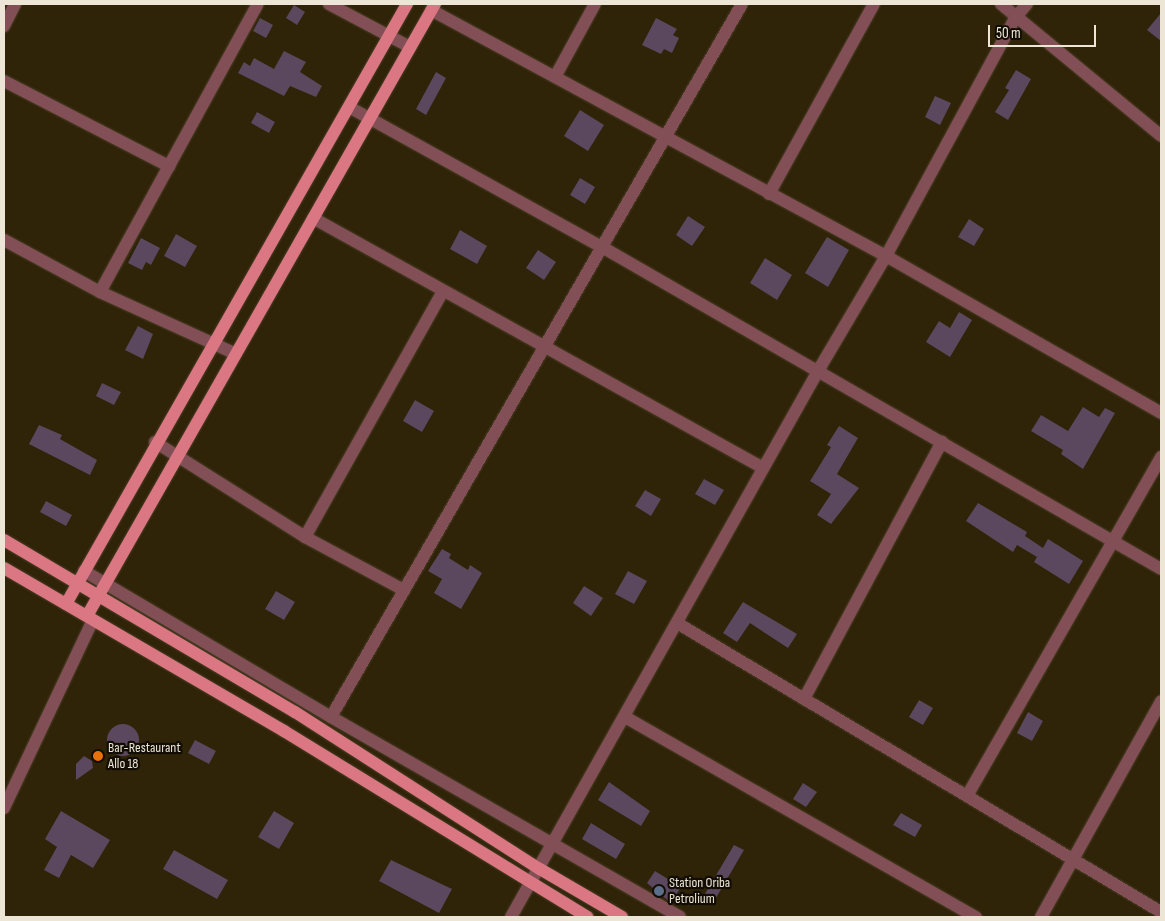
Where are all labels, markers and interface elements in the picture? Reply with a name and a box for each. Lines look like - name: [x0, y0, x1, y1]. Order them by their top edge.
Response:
- scale bar: [990, 15, 1098, 47]
- text: 50 m: [996, 24, 1021, 43]
- place label: Bar-Restaurant Allo 18: [108, 740, 181, 772]
- marker: Bar-Restaurant Allo 18: [92, 750, 104, 762]
- place label: Station Oriba Petrolium: [669, 875, 730, 908]
- marker: Station Oriba Petrolium: [653, 885, 665, 897]

